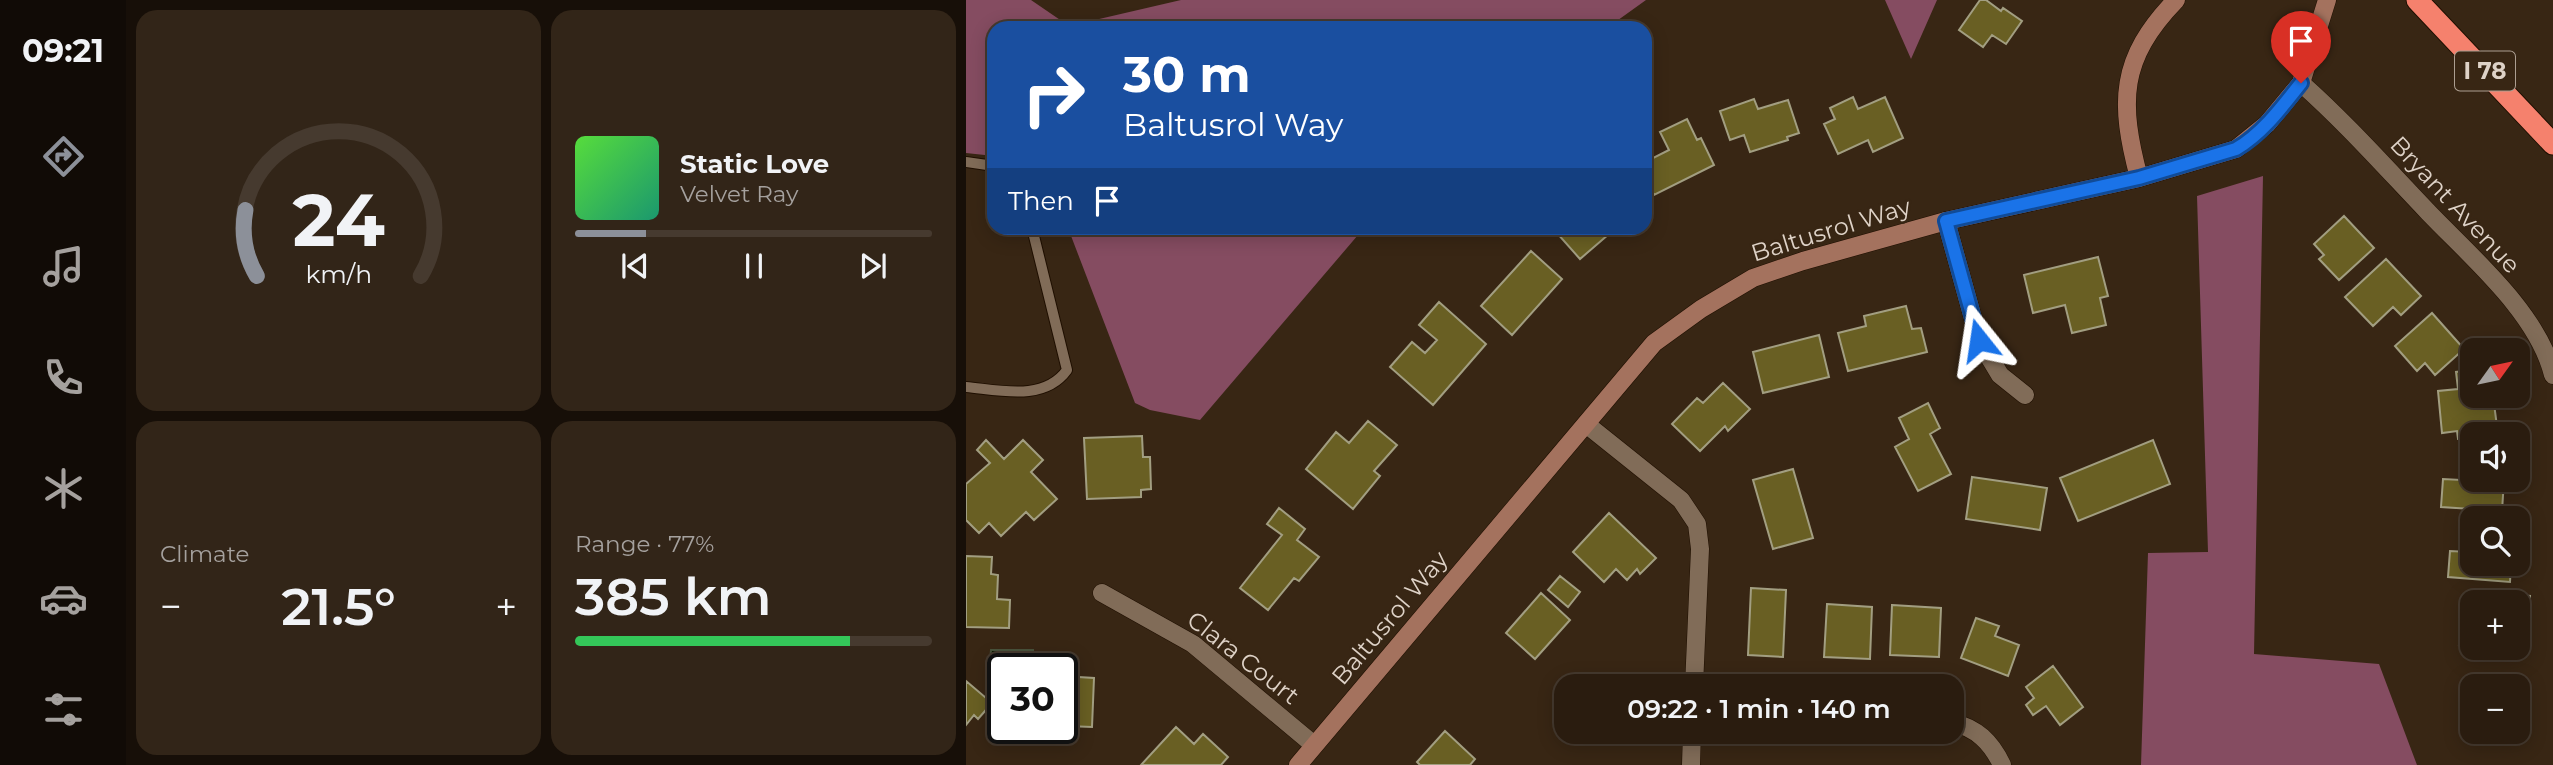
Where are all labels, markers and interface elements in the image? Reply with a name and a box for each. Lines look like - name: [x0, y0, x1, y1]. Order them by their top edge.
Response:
- pin: [2271, 11, 2331, 83]
- icon: arrive: [2282, 22, 2320, 60]
- text: 09:21: [22, 31, 104, 70]
- text: 30 m: [1123, 45, 1251, 104]
- icon: right: [1008, 49, 1099, 140]
- road number: I 78: [2455, 52, 2515, 90]
- text: Baltusrol Way: [1123, 105, 1343, 144]
- street label: Bryant Avenue: [2384, 130, 2526, 279]
- icon: directions: [39, 132, 88, 181]
- text: Static Love: [680, 148, 829, 180]
- text: 24: [292, 177, 385, 265]
- text: Velvet Ray: [680, 180, 798, 208]
- icon: arrive: [1088, 182, 1126, 220]
- text: Then: [1008, 185, 1074, 217]
- street label: Baltusrol Way: [1748, 191, 1914, 268]
- icon: music: [39, 242, 88, 291]
- icon: previous: [616, 247, 654, 285]
- icon: pause: [735, 247, 773, 285]
- icon: next: [854, 247, 892, 285]
- text: km/h: [305, 259, 372, 289]
- position arrow: [1942, 303, 2016, 377]
- north arrow: [2460, 338, 2530, 408]
- map controls: [2460, 338, 2530, 744]
- icon: phone: [39, 353, 88, 402]
- button: sound: [2460, 422, 2530, 492]
- icon: climate: [39, 464, 88, 513]
- button: search: [2460, 506, 2530, 576]
- text: Range · 77%: [575, 530, 714, 558]
- text: Climate: [160, 540, 249, 568]
- street label: Baltusrol Way: [1325, 545, 1454, 690]
- text: 385 km: [575, 565, 771, 628]
- icon: car: [39, 574, 88, 623]
- text: 21.5°: [281, 575, 396, 638]
- text: −: [160, 583, 182, 630]
- text: +: [495, 583, 517, 630]
- button: +: [2460, 590, 2530, 660]
- street label: Clara Court: [1182, 605, 1305, 710]
- speed limit sign: 30: [987, 653, 1078, 744]
- button: −: [2460, 674, 2530, 744]
- icon: filters: [39, 685, 88, 734]
- text: 09:22 · 1 min · 140 m: [1627, 693, 1891, 725]

